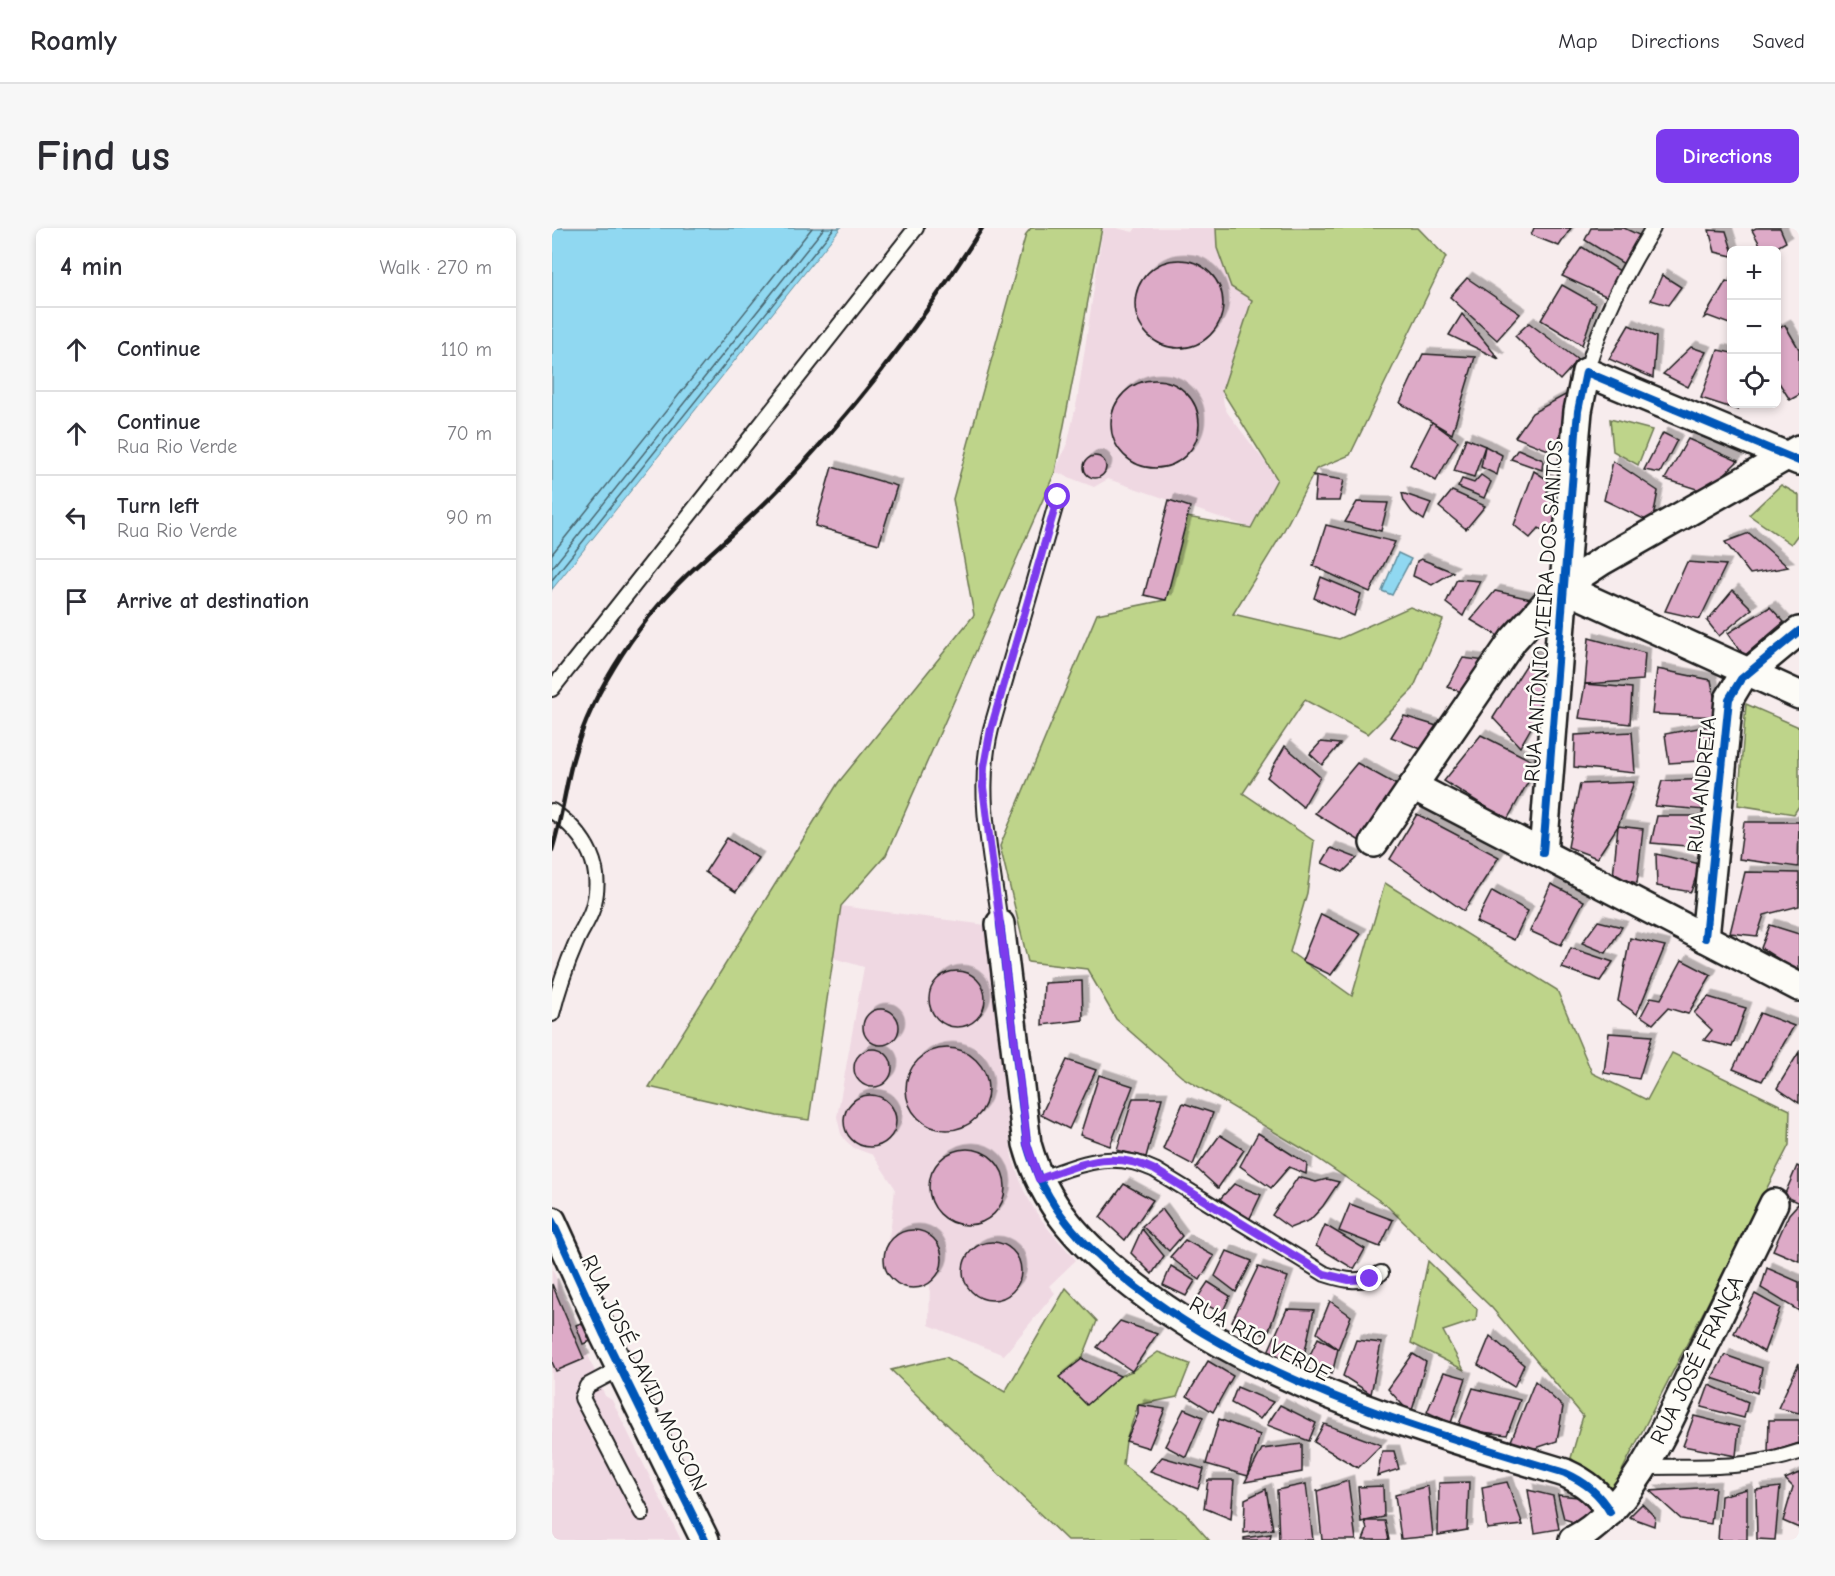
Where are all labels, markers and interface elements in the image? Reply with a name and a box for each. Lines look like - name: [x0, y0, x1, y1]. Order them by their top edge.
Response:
- text: Roamly: [30, 25, 117, 57]
- text: Map: [1558, 29, 1598, 53]
- text: Directions: [1631, 29, 1720, 53]
- text: Saved: [1753, 29, 1805, 53]
- button: Directions: [1656, 129, 1799, 183]
- text: Find us: [36, 132, 170, 181]
- map controls: [1727, 246, 1781, 408]
- button: +: [1727, 246, 1781, 300]
- text: 4 min: [60, 252, 123, 282]
- text: Walk · 270 m: [379, 256, 492, 279]
- button: −: [1727, 300, 1781, 354]
- icon: ahead: [60, 333, 93, 366]
- text: Continue: [117, 336, 200, 362]
- text: 110 m: [441, 338, 492, 361]
- button: locate: [1727, 354, 1781, 408]
- text: Continue: [117, 409, 200, 435]
- icon: ahead: [60, 417, 93, 450]
- text: 70 m: [447, 422, 492, 445]
- text: Rua Rio Verde: [117, 435, 237, 458]
- street label: RUA ANTÔNIO VIEIRA DOS SANTOS: [1519, 439, 1569, 783]
- route start: [1044, 483, 1070, 509]
- text: Turn left: [117, 493, 199, 519]
- icon: left: [60, 501, 93, 534]
- text: 90 m: [446, 506, 492, 529]
- text: Rua Rio Verde: [117, 519, 237, 542]
- icon: arrive: [60, 585, 93, 618]
- text: Arrive at destination: [117, 588, 309, 614]
- street label: RUA ANDREIA: [1682, 715, 1722, 854]
- street label: RUA JOSÉ DAVID MOSCON: [576, 1251, 712, 1495]
- route end: [1356, 1265, 1382, 1291]
- street label: RUA JOSÉ FRANÇA: [1645, 1271, 1749, 1449]
- street label: RUA RIO VERDE: [1185, 1291, 1335, 1387]

